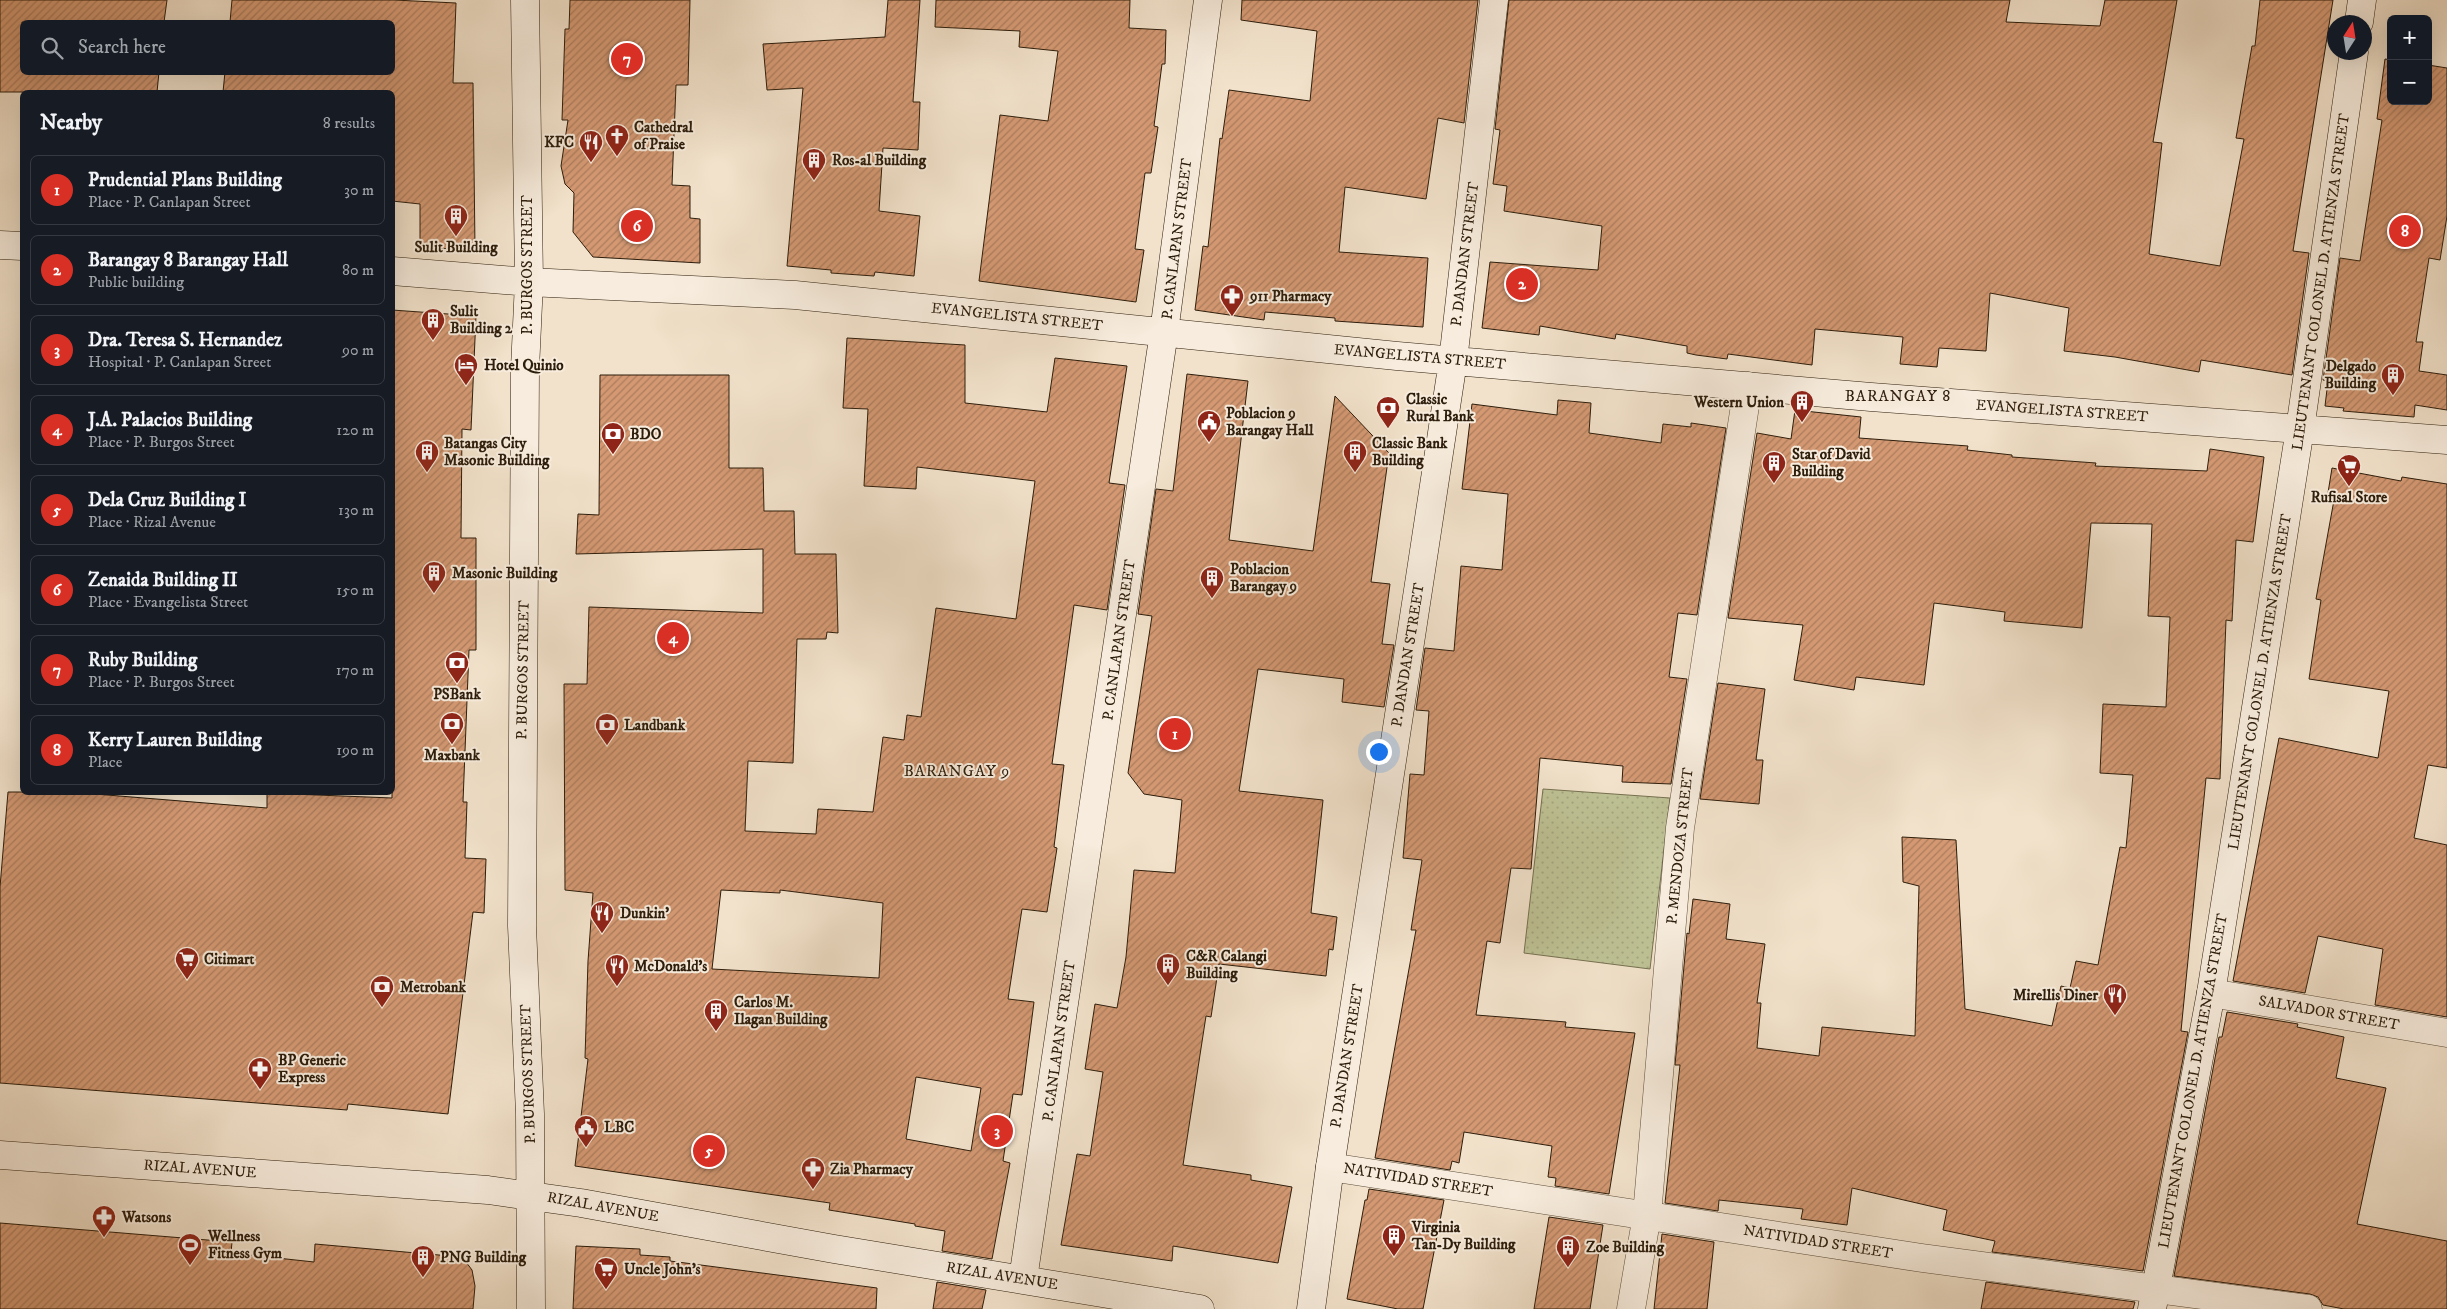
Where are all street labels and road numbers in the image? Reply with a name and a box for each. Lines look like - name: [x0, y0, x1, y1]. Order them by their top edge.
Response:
- street label: LIEUTENANT COLONEL D. ATIENZA STREET: [2288, 112, 2354, 452]
- street label: P. CANLAPAN STREET: [1158, 157, 1196, 321]
- street label: P. DANDAN STREET: [1447, 180, 1483, 327]
- street label: P. BURGOS STREET: [518, 195, 537, 335]
- street label: EVANGELISTA STREET: [930, 299, 1105, 336]
- street label: EVANGELISTA STREET: [1333, 340, 1507, 374]
- street label: EVANGELISTA STREET: [1975, 395, 2149, 427]
- street label: LIEUTENANT COLONEL D. ATIENZA STREET: [2224, 512, 2296, 851]
- street label: P. CANLAPAN STREET: [1098, 558, 1140, 722]
- street label: P. DANDAN STREET: [1387, 581, 1429, 728]
- street label: P. BURGOS STREET: [512, 599, 534, 740]
- street label: P. MENDOZA STREET: [1662, 766, 1698, 925]
- street label: LIEUTENANT COLONEL D. ATIENZA STREET: [2154, 911, 2232, 1250]
- street label: P. CANLAPAN STREET: [1038, 959, 1080, 1123]
- street label: P. DANDAN STREET: [1326, 982, 1368, 1129]
- street label: SALVADOR STREET: [2257, 991, 2401, 1035]
- street label: P. BURGOS STREET: [516, 1003, 540, 1144]
- street label: RIZAL AVENUE: [143, 1156, 257, 1182]
- street label: NATIVIDAD STREET: [1342, 1159, 1495, 1201]
- street label: RIZAL AVENUE: [546, 1188, 661, 1226]
- street label: NATIVIDAD STREET: [1742, 1221, 1895, 1263]
- street label: RIZAL AVENUE: [945, 1258, 1060, 1294]

